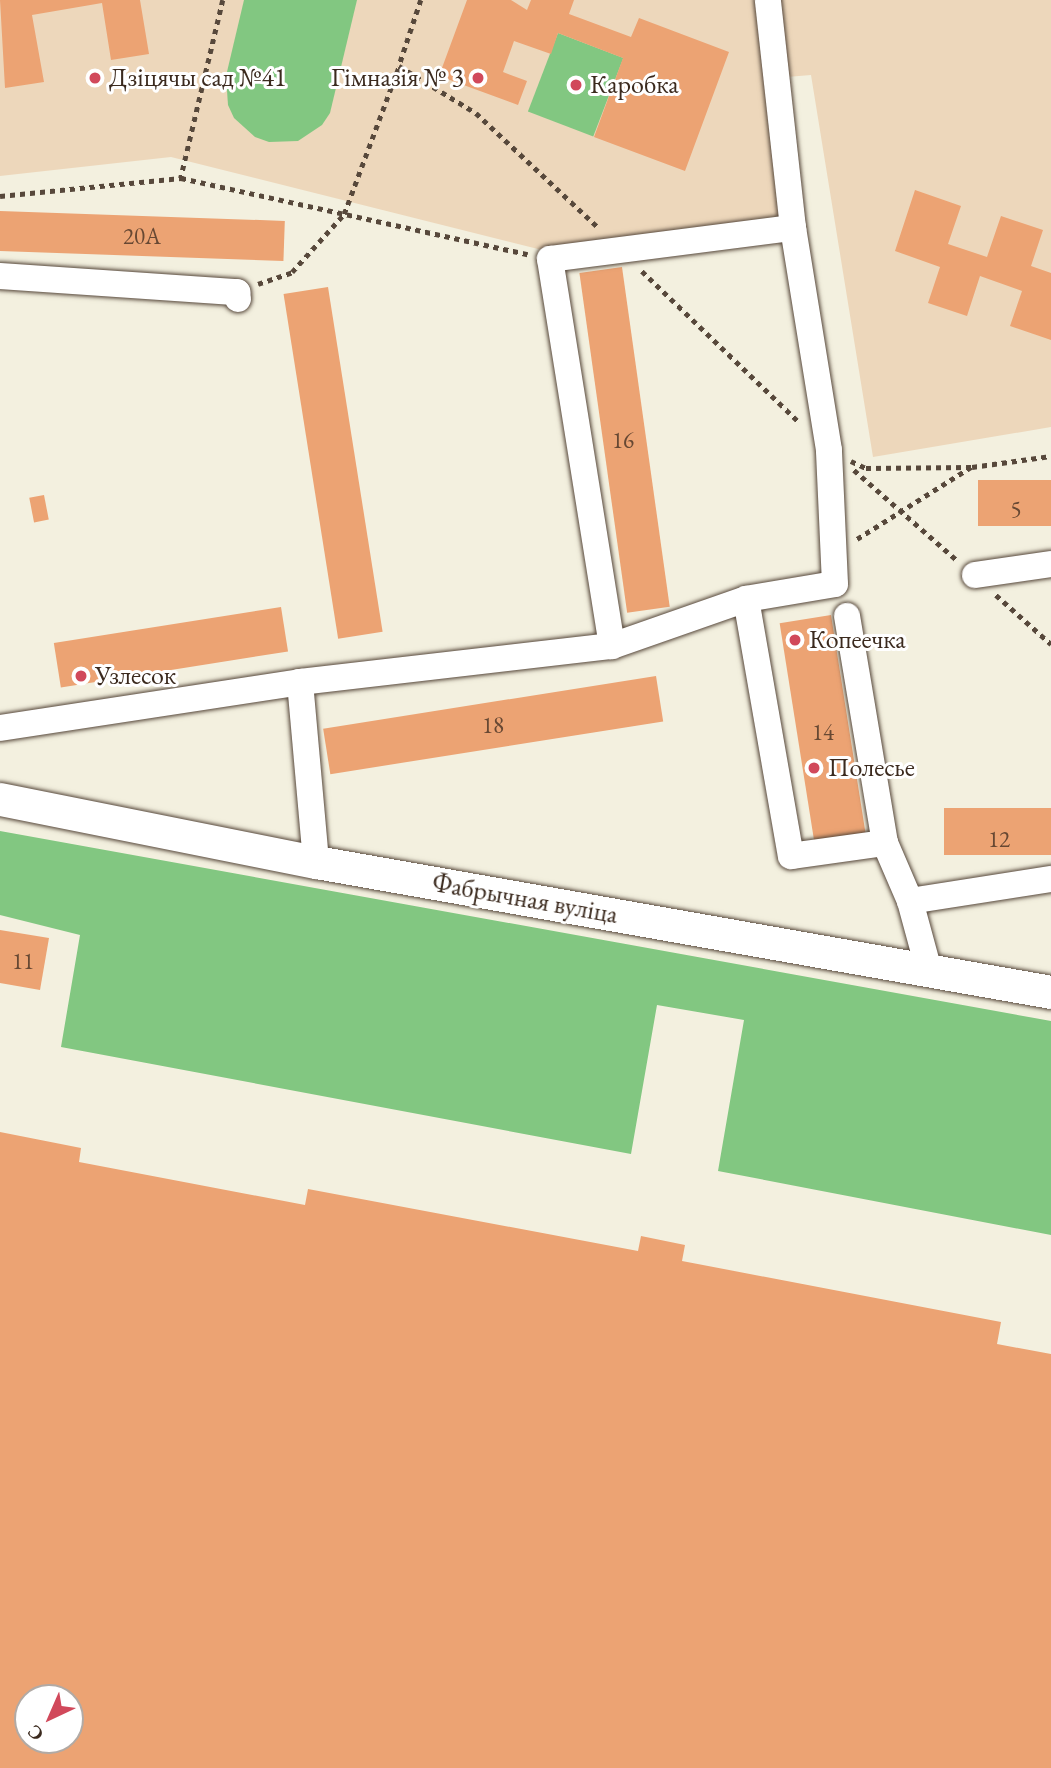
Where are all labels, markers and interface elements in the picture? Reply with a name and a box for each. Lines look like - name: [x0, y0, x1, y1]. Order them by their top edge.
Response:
- place label: Дзіцячы сад №41: [109, 62, 286, 94]
- place label: Гімназія № 3: [331, 62, 464, 94]
- place label: Каробка: [590, 69, 679, 101]
- marker: Дзіцячы сад №41: [87, 70, 103, 86]
- marker: Гімназія № 3: [470, 70, 486, 86]
- marker: Каробка: [568, 77, 584, 93]
- house number: 20А: [123, 222, 161, 250]
- house number: 16: [612, 426, 634, 454]
- house number: 5: [1010, 495, 1022, 523]
- place label: Копеечка: [809, 624, 906, 656]
- marker: Копеечка: [787, 632, 803, 648]
- place label: Узлесок: [95, 660, 176, 692]
- marker: Узлесок: [73, 668, 89, 684]
- house number: 18: [482, 711, 504, 739]
- house number: 14: [812, 718, 834, 746]
- place label: Полесье: [828, 752, 915, 784]
- marker: Полесье: [806, 760, 822, 776]
- house number: 12: [988, 825, 1010, 853]
- street label: Фабрычная вуліца: [430, 867, 620, 931]
- house number: 11: [12, 947, 34, 975]
- north arrow: [14, 1684, 84, 1754]
- text: С: [22, 1719, 49, 1747]

